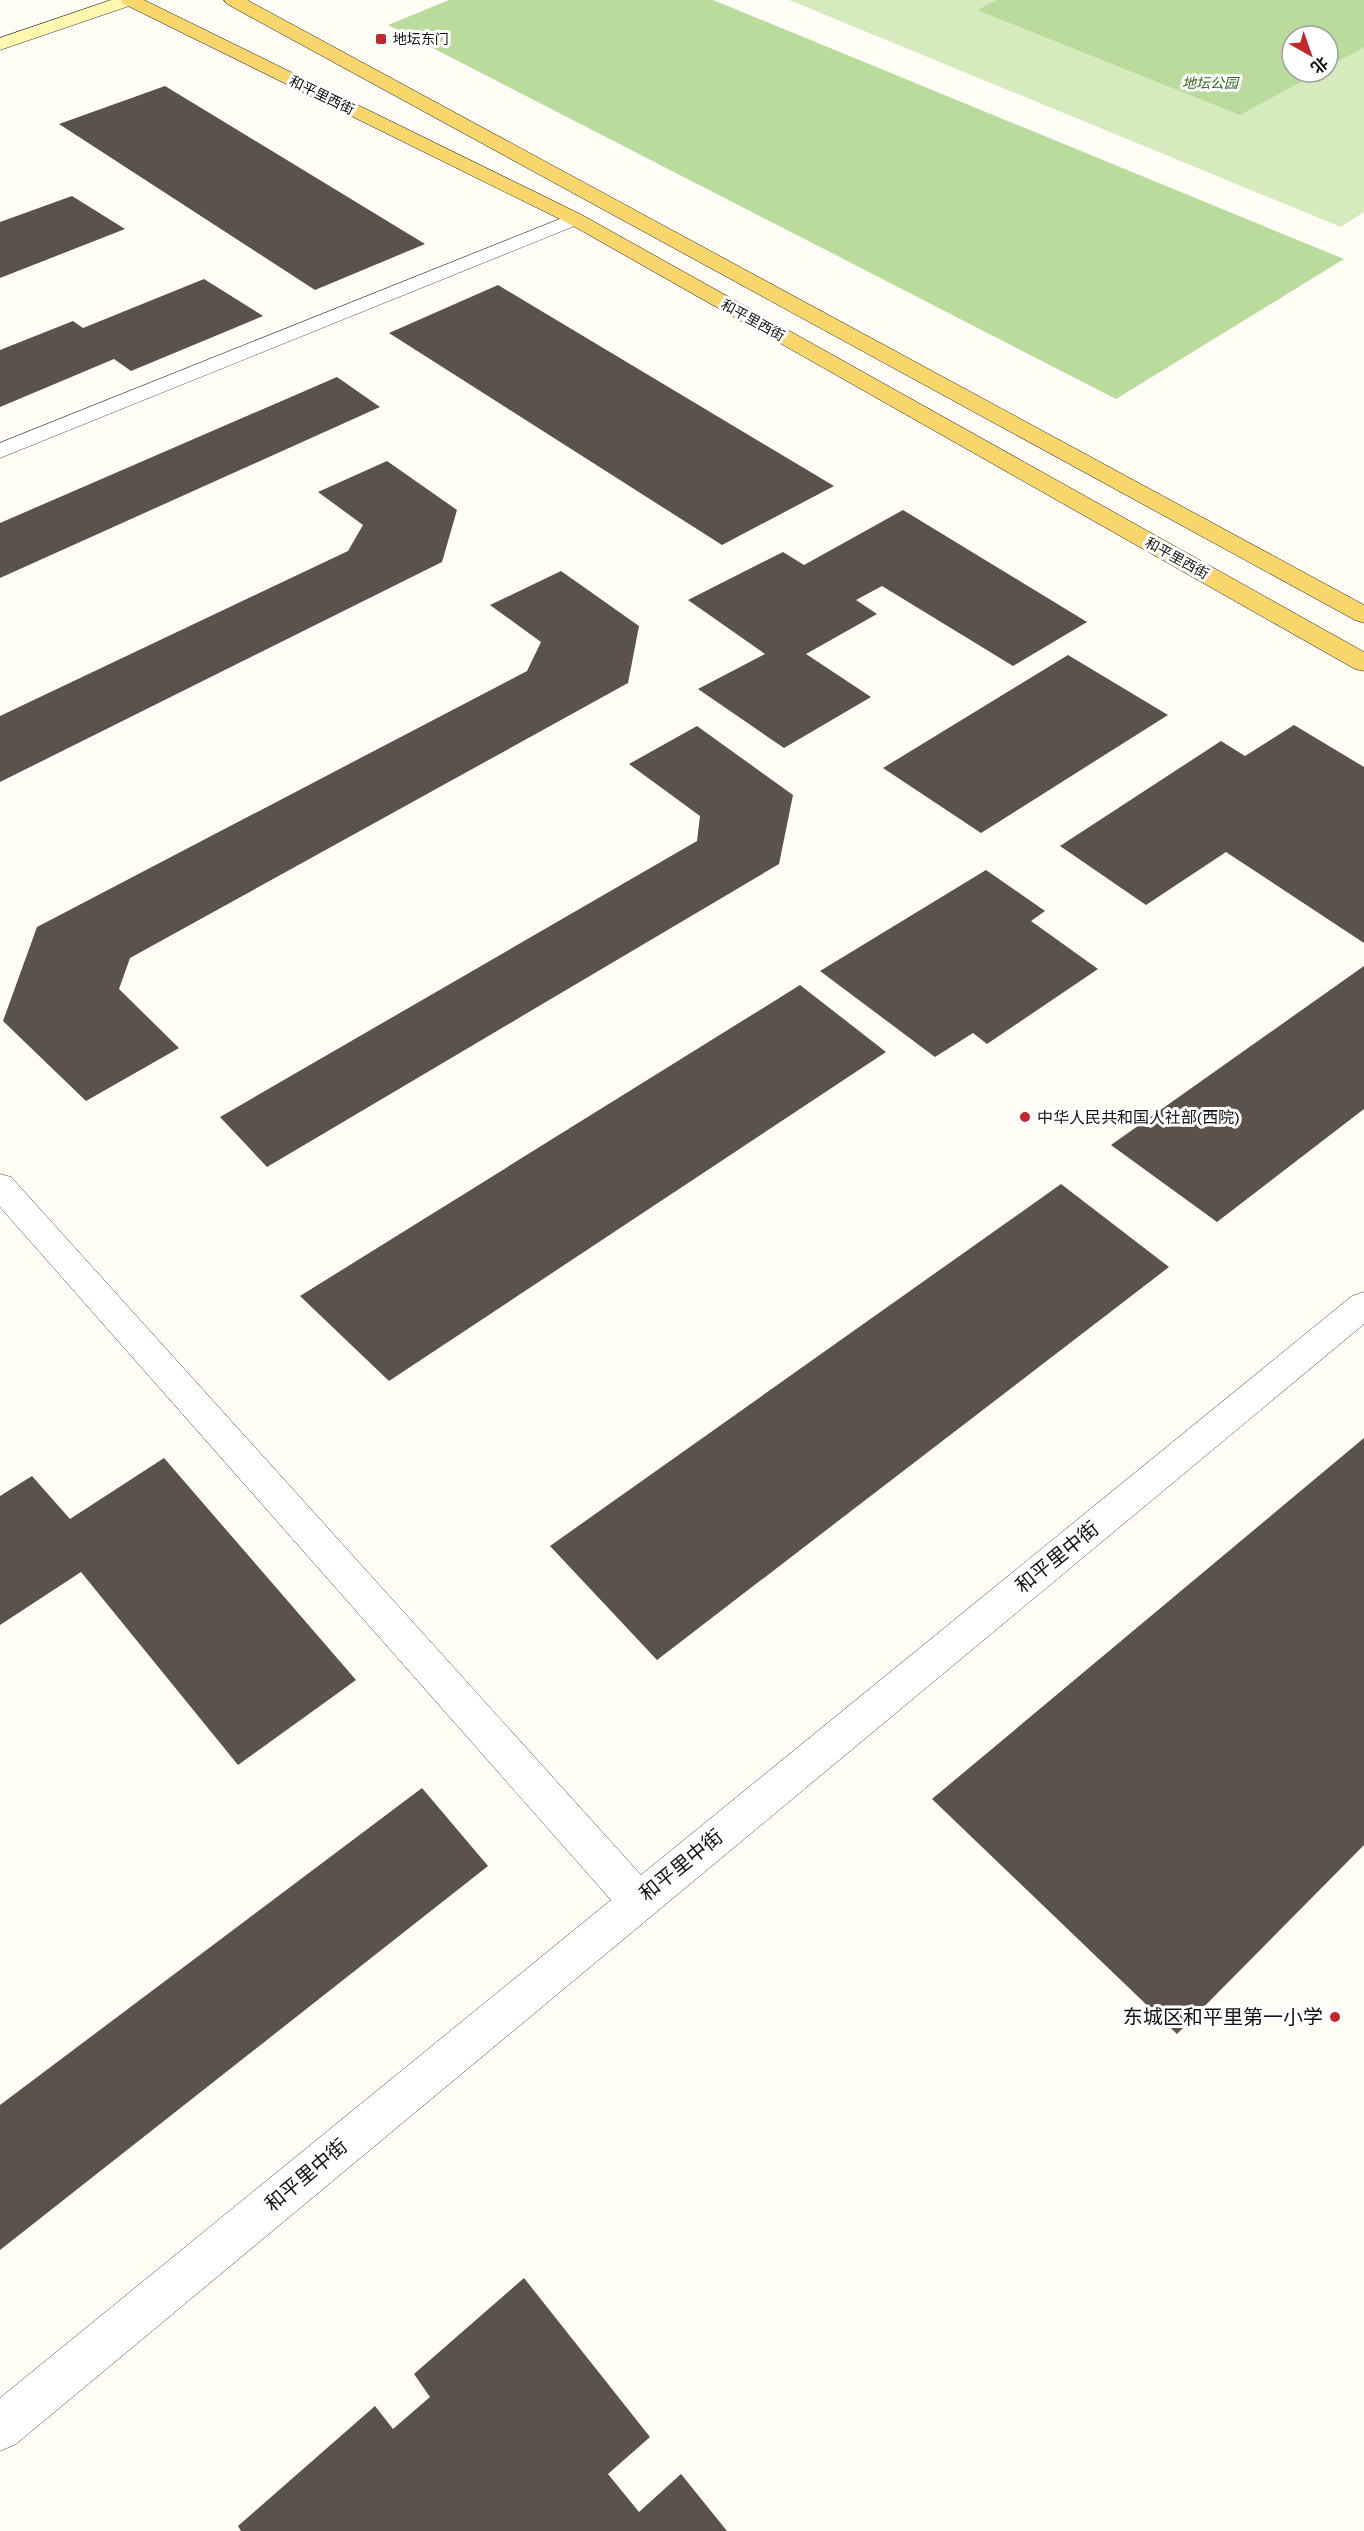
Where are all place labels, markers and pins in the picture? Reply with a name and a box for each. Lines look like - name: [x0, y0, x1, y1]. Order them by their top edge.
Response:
- place label: 地坛东门: [393, 31, 449, 47]
- marker: 地坛东门: [374, 32, 388, 46]
- place label: 中华人民共和国人社部(西院): [1037, 1108, 1239, 1127]
- marker: 中华人民共和国人社部(西院): [1018, 1110, 1032, 1124]
- place label: 东城区和平里第一小学: [1123, 2005, 1323, 2029]
- marker: 东城区和平里第一小学: [1328, 2010, 1342, 2024]

